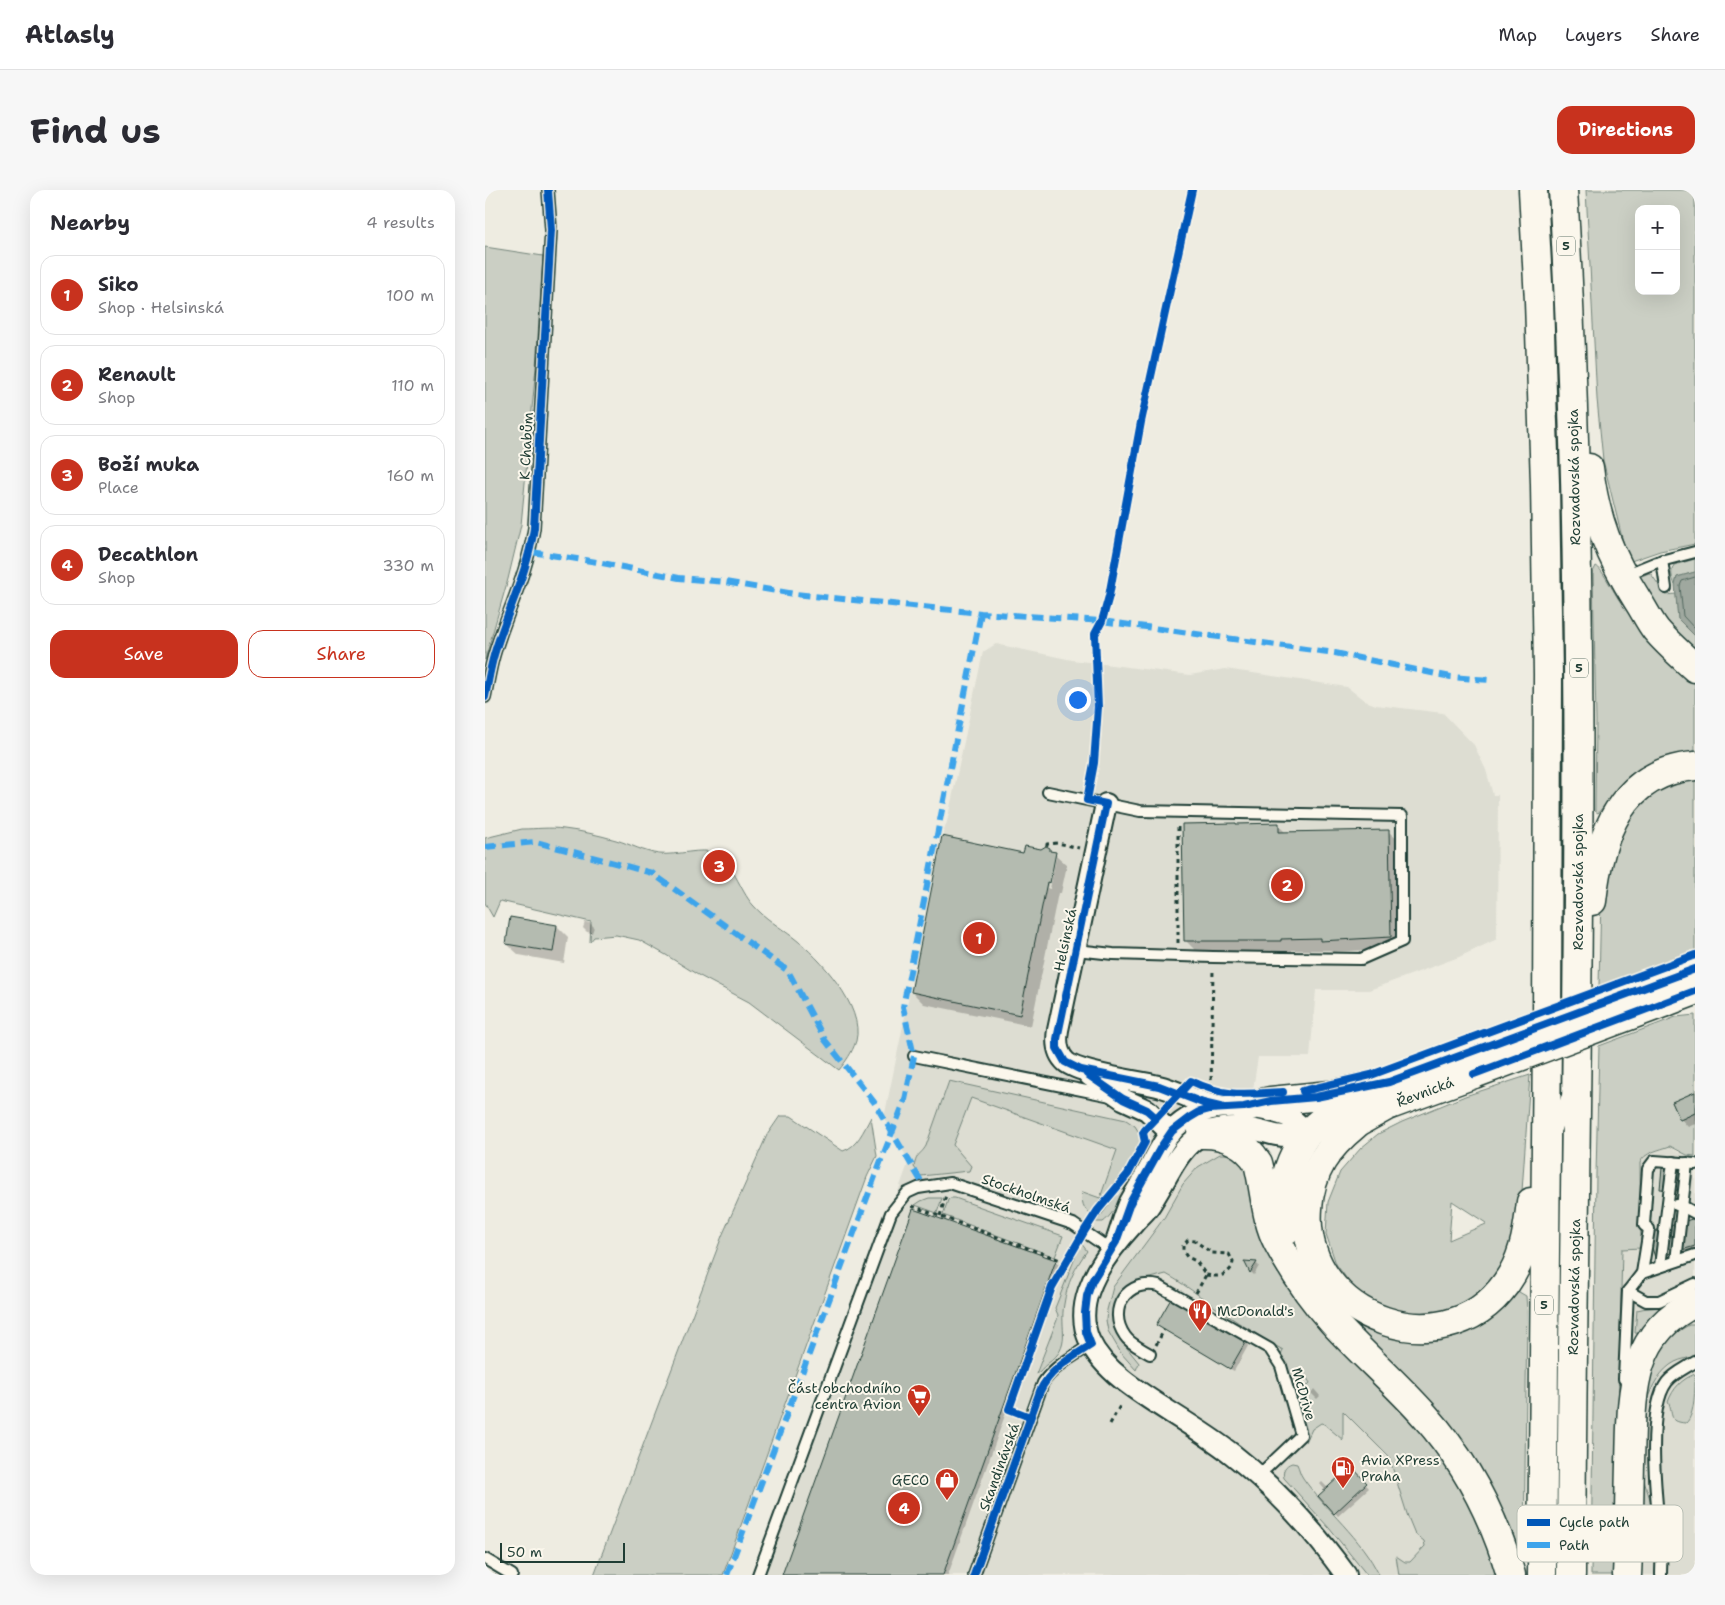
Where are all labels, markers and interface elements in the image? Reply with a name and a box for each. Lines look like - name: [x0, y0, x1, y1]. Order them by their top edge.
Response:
- text: Atlasly: [25, 19, 115, 51]
- text: Map: [1499, 23, 1537, 47]
- text: Layers: [1565, 23, 1622, 47]
- text: Share: [1650, 23, 1700, 47]
- button: Directions: [1557, 106, 1695, 154]
- text: Find us: [30, 107, 161, 154]
- map controls: [1635, 205, 1680, 295]
- button: +: [1635, 205, 1680, 250]
- text: Nearby: [50, 209, 130, 237]
- text: 4 results: [366, 212, 435, 233]
- road number: 5: [1557, 236, 1575, 256]
- button: −: [1635, 250, 1680, 295]
- text: Siko: [98, 272, 139, 297]
- text: 1: [63, 285, 71, 306]
- text: 100 m: [386, 285, 434, 306]
- text: Shop · Helsinská: [98, 297, 224, 318]
- text: Renault: [98, 362, 176, 387]
- text: 2: [61, 375, 73, 396]
- text: 110 m: [391, 375, 434, 396]
- text: Shop: [98, 387, 135, 408]
- street label: Rozvadovská spojka: [1564, 408, 1584, 545]
- street label: K Chabům: [515, 412, 537, 480]
- text: Boží muka: [98, 452, 199, 477]
- text: 3: [61, 465, 73, 486]
- text: 160 m: [387, 465, 434, 486]
- text: Place: [98, 477, 139, 498]
- text: Decathlon: [98, 542, 198, 567]
- text: 4: [61, 555, 73, 576]
- text: 330 m: [382, 555, 434, 576]
- text: Shop: [98, 567, 135, 588]
- button: Save: [50, 630, 238, 678]
- button: Share: [248, 630, 435, 678]
- road number: 5: [1570, 658, 1588, 678]
- your location: [1065, 687, 1091, 713]
- street label: Rozvadovská spojka: [1569, 813, 1587, 950]
- pin: 3: [703, 847, 735, 885]
- pin: 2: [1271, 866, 1303, 904]
- street label: Helsinská: [1050, 907, 1081, 973]
- pin: 1: [963, 919, 995, 957]
- street label: Řevnická: [1394, 1073, 1456, 1111]
- street label: Stockholmská: [979, 1169, 1073, 1217]
- street label: Rozvadovská spojka: [1564, 1218, 1584, 1355]
- road number: 5: [1535, 1296, 1553, 1314]
- restaurant icon: McDonald's: [1187, 1298, 1213, 1332]
- place label: McDonald's: [1217, 1302, 1294, 1320]
- street label: McDrive: [1288, 1365, 1320, 1423]
- place label: Část obchodního centra Avion: [788, 1379, 901, 1413]
- supermarket icon: Část obchodního centra Avion: [906, 1383, 932, 1417]
- street label: Skandinávská: [975, 1420, 1023, 1513]
- place label: Avia XPress Praha: [1361, 1451, 1440, 1485]
- fuel station icon: Avia XPress Praha: [1330, 1455, 1356, 1489]
- shop icon: GECO: [934, 1467, 960, 1501]
- place label: GECO: [892, 1471, 929, 1489]
- pin: 4: [888, 1489, 920, 1527]
- legend: [1517, 1505, 1683, 1562]
- text: Cycle path: [1559, 1513, 1630, 1531]
- text: Path: [1559, 1536, 1590, 1554]
- scale bar: [500, 1540, 625, 1563]
- text: 50 m: [507, 1543, 542, 1561]

